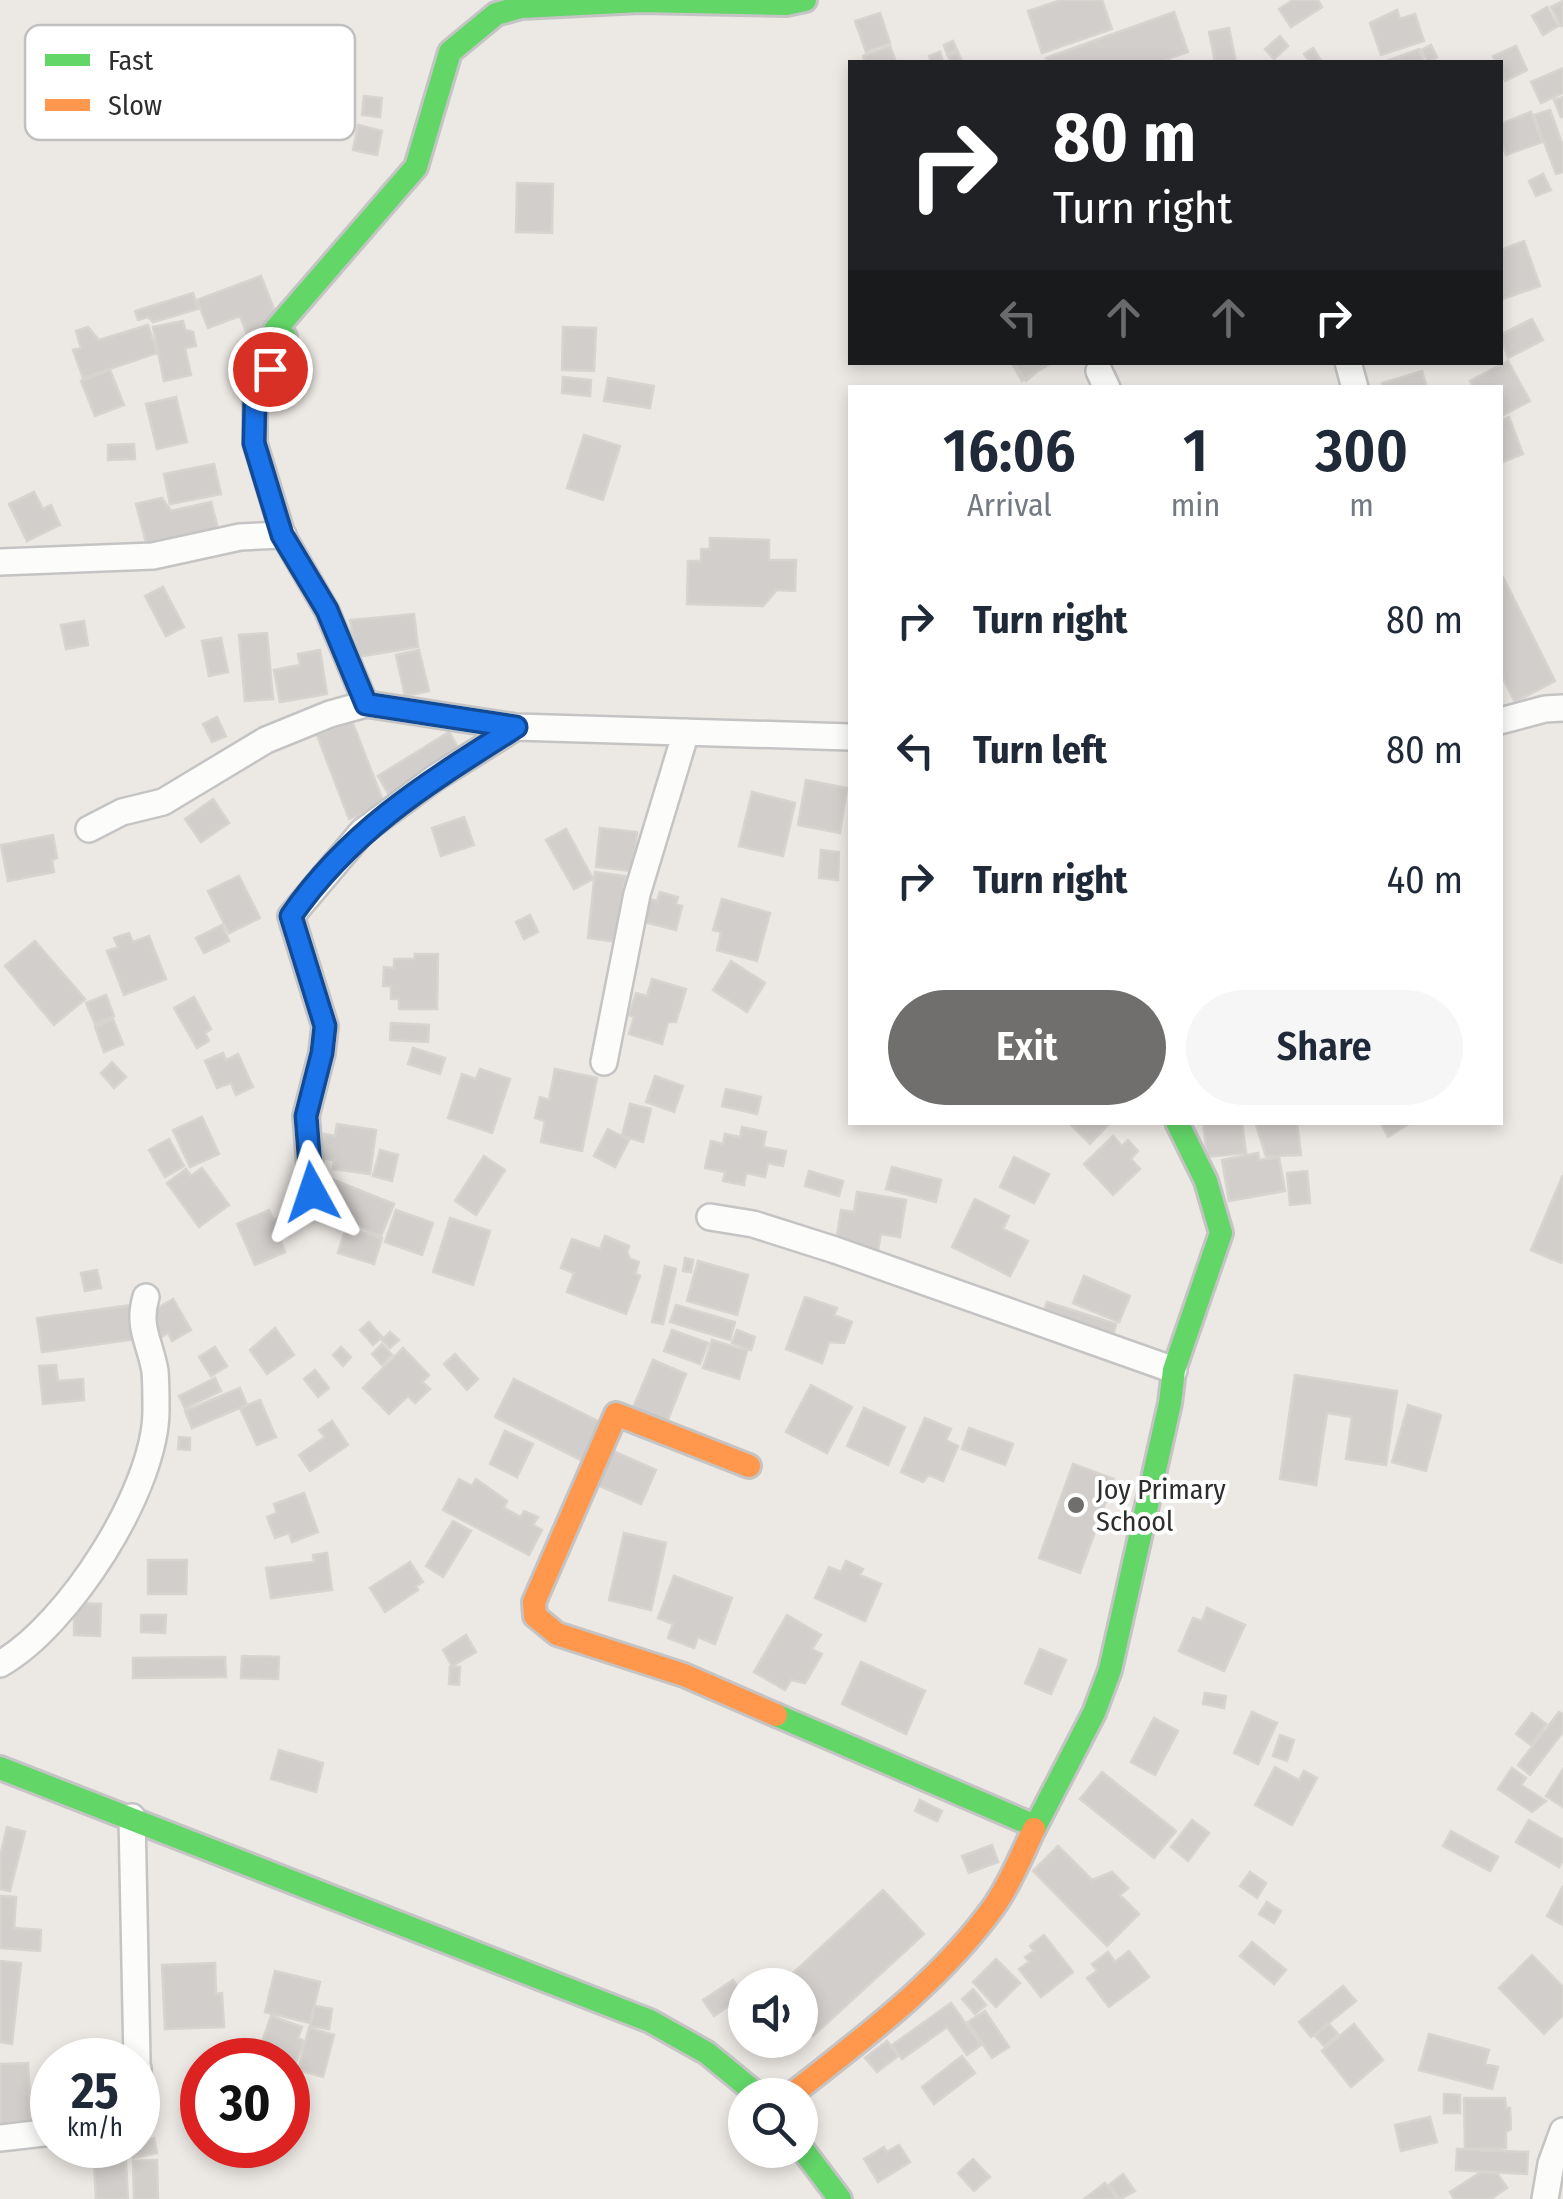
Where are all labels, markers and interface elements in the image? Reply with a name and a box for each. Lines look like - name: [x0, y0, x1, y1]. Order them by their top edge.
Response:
- legend: [25, 25, 355, 140]
- text: Fast: [108, 44, 154, 77]
- text: Slow: [108, 89, 162, 122]
- text: 80 m: [1053, 96, 1196, 180]
- icon: right: [888, 100, 1018, 230]
- text: Turn right: [1053, 181, 1232, 235]
- icon: left: [991, 290, 1046, 345]
- icon: ahead: [1096, 290, 1151, 345]
- icon: ahead: [1201, 290, 1256, 345]
- icon: right: [1306, 290, 1361, 345]
- pin: [228, 327, 313, 412]
- icon: arrive: [243, 342, 298, 397]
- text: 16:06: [943, 415, 1076, 487]
- text: 1: [1183, 415, 1208, 487]
- text: 300: [1315, 415, 1408, 487]
- text: Arrival: [967, 486, 1052, 524]
- text: min: [1171, 486, 1220, 524]
- text: m: [1349, 486, 1374, 524]
- icon: right: [888, 593, 943, 648]
- text: Turn right: [973, 597, 1127, 643]
- text: 80 m: [1386, 597, 1463, 643]
- icon: left: [888, 723, 943, 778]
- text: Turn left: [973, 727, 1107, 773]
- text: 80 m: [1386, 727, 1463, 773]
- icon: right: [888, 853, 943, 908]
- text: Turn right: [973, 857, 1127, 903]
- text: 40 m: [1387, 857, 1463, 903]
- button: Exit: [888, 990, 1166, 1105]
- button: Share: [1186, 990, 1463, 1105]
- position arrow: [260, 1140, 364, 1244]
- place label: Joy Primary School: [1096, 1473, 1226, 1538]
- marker: Joy Primary School: [1065, 1494, 1087, 1516]
- map controls: [728, 1968, 818, 2168]
- button: sound: [728, 1968, 818, 2058]
- speed limit sign: 30: [180, 2038, 310, 2168]
- text: 25: [71, 2061, 119, 2121]
- button: search: [728, 2078, 818, 2168]
- text: km/h: [67, 2113, 123, 2143]

